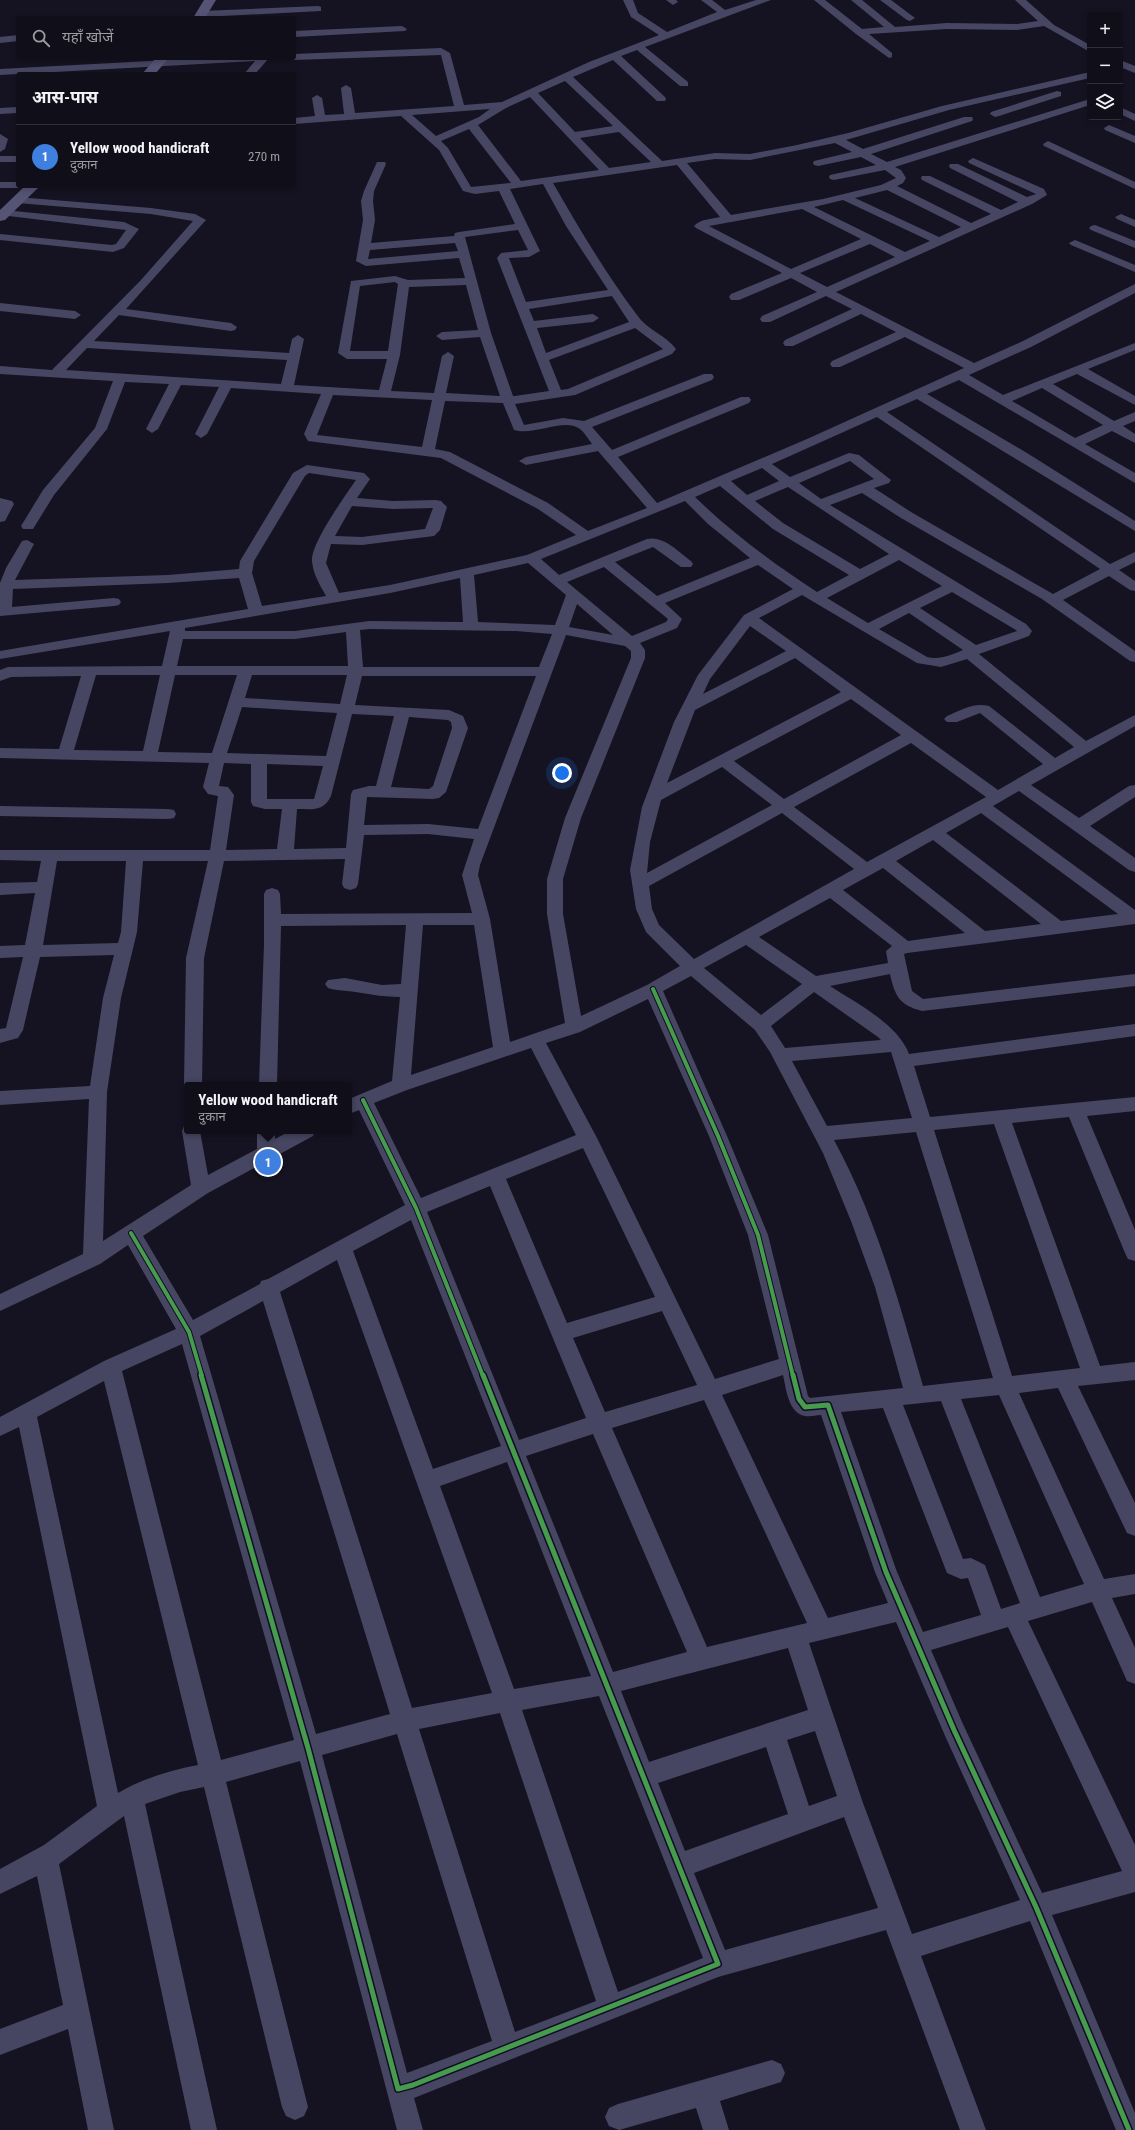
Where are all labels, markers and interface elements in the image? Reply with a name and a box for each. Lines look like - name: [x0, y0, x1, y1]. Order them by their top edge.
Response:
- map controls: [1087, 12, 1123, 120]
- button: +: [1087, 12, 1123, 48]
- search box: [16, 16, 296, 60]
- icon: search: [30, 27, 52, 49]
- text: यहाँ खोजें: [62, 28, 113, 46]
- button: −: [1087, 48, 1123, 84]
- button: layers: [1087, 84, 1123, 120]
- text: आस-पास: [32, 87, 98, 107]
- text: Yellow wood handicraft: [70, 139, 209, 157]
- text: 1: [42, 149, 48, 164]
- text: 270 m: [248, 149, 280, 164]
- text: दुकान: [70, 157, 97, 172]
- your location: [552, 763, 572, 783]
- popup: [184, 1082, 352, 1134]
- text: Yellow wood handicraft: [198, 1091, 338, 1109]
- text: दुकान: [198, 1109, 226, 1124]
- pin: 1: [255, 1147, 281, 1177]

